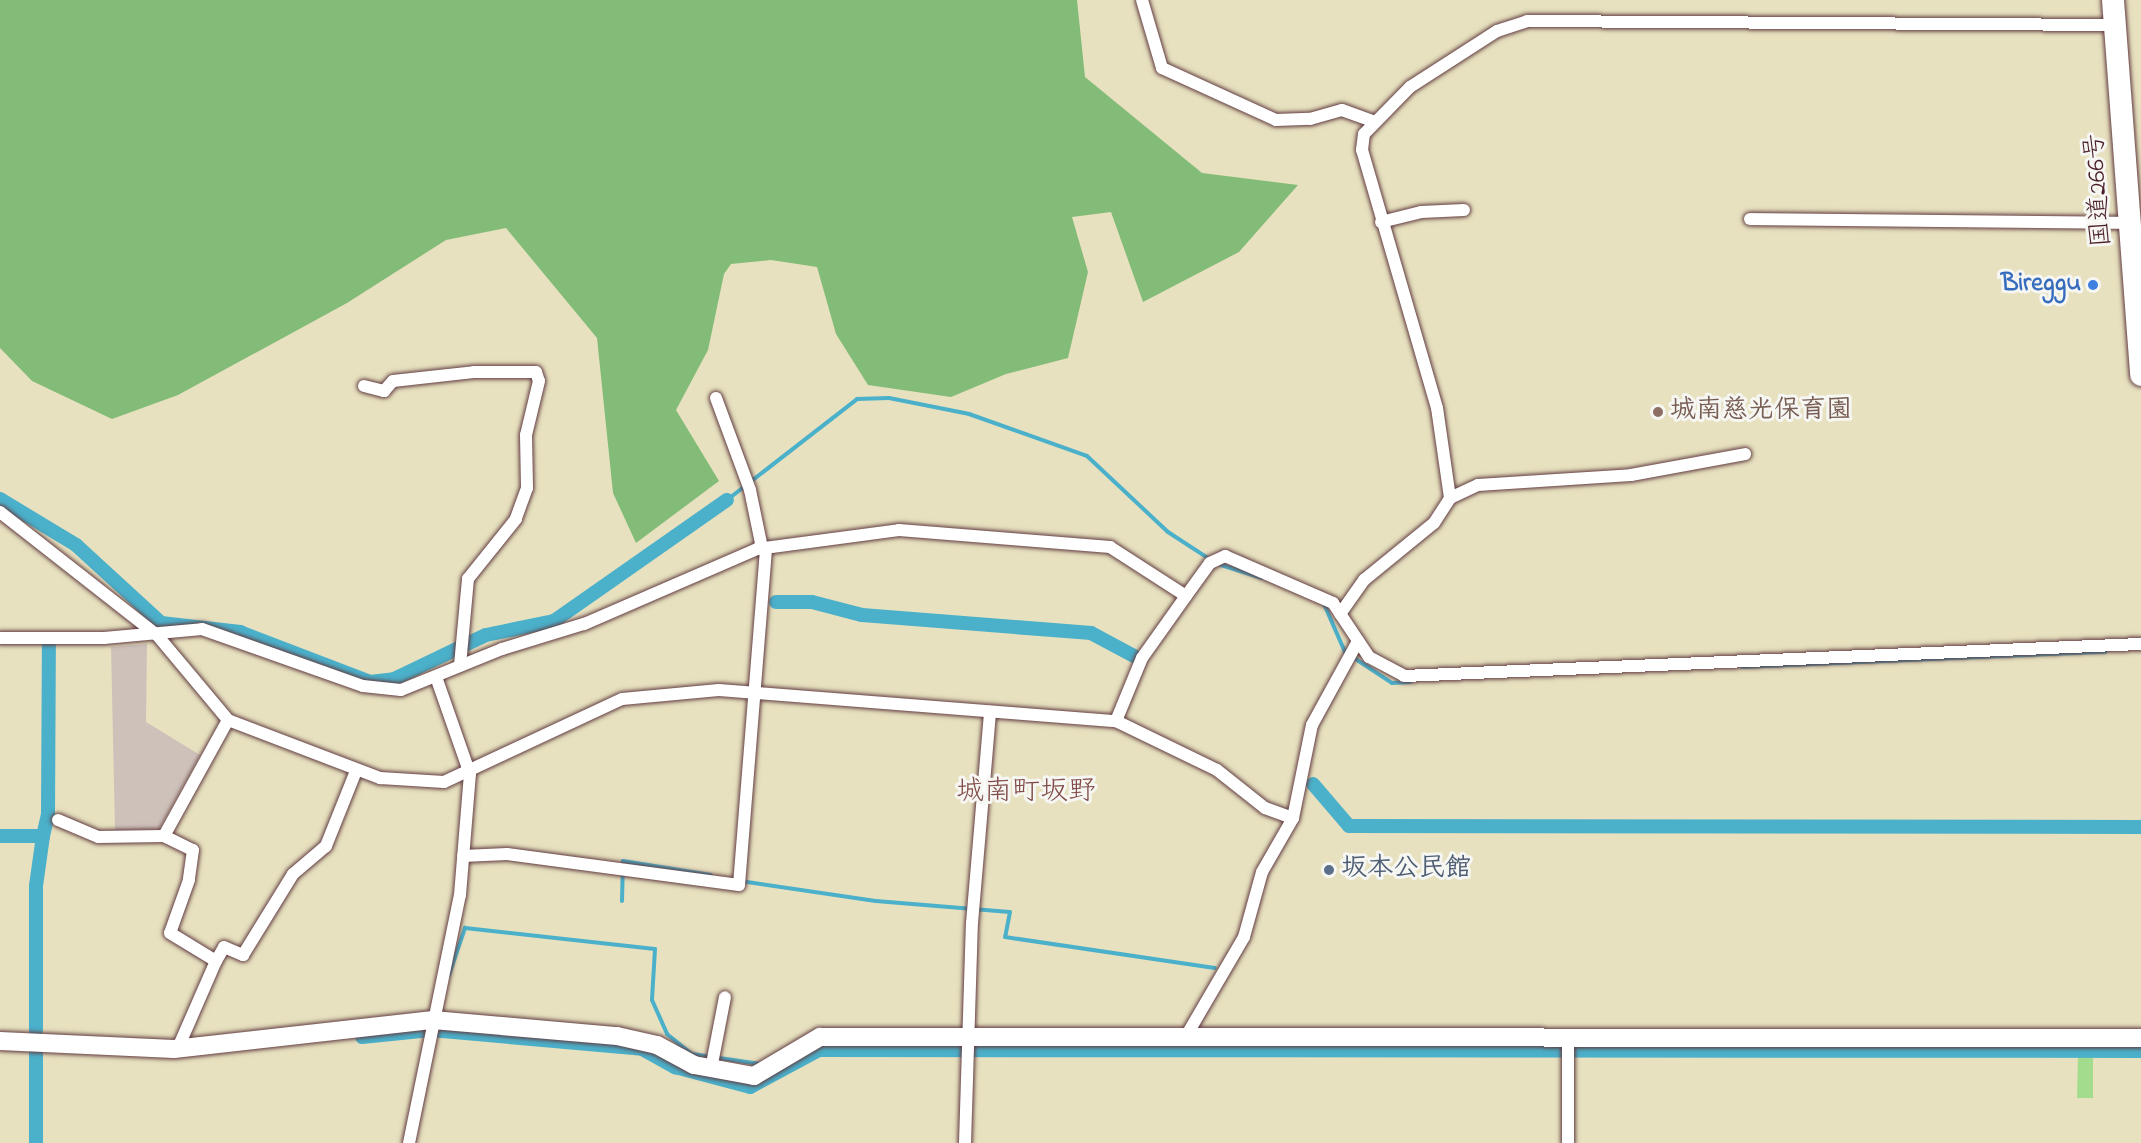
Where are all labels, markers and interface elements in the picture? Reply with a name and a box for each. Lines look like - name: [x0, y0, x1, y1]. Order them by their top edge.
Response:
- street label: 国道266号: [2080, 132, 2120, 248]
- place label: Bireggu: [2001, 269, 2081, 301]
- marker: Bireggu: [2086, 278, 2100, 292]
- place label: 城南慈光保育園: [1670, 396, 1852, 428]
- marker: 城南慈光保育園: [1651, 405, 1665, 419]
- district label: 城南町坂野: [956, 776, 1096, 810]
- place label: 坂本公民館: [1341, 854, 1471, 886]
- marker: 坂本公民館: [1322, 863, 1336, 877]

